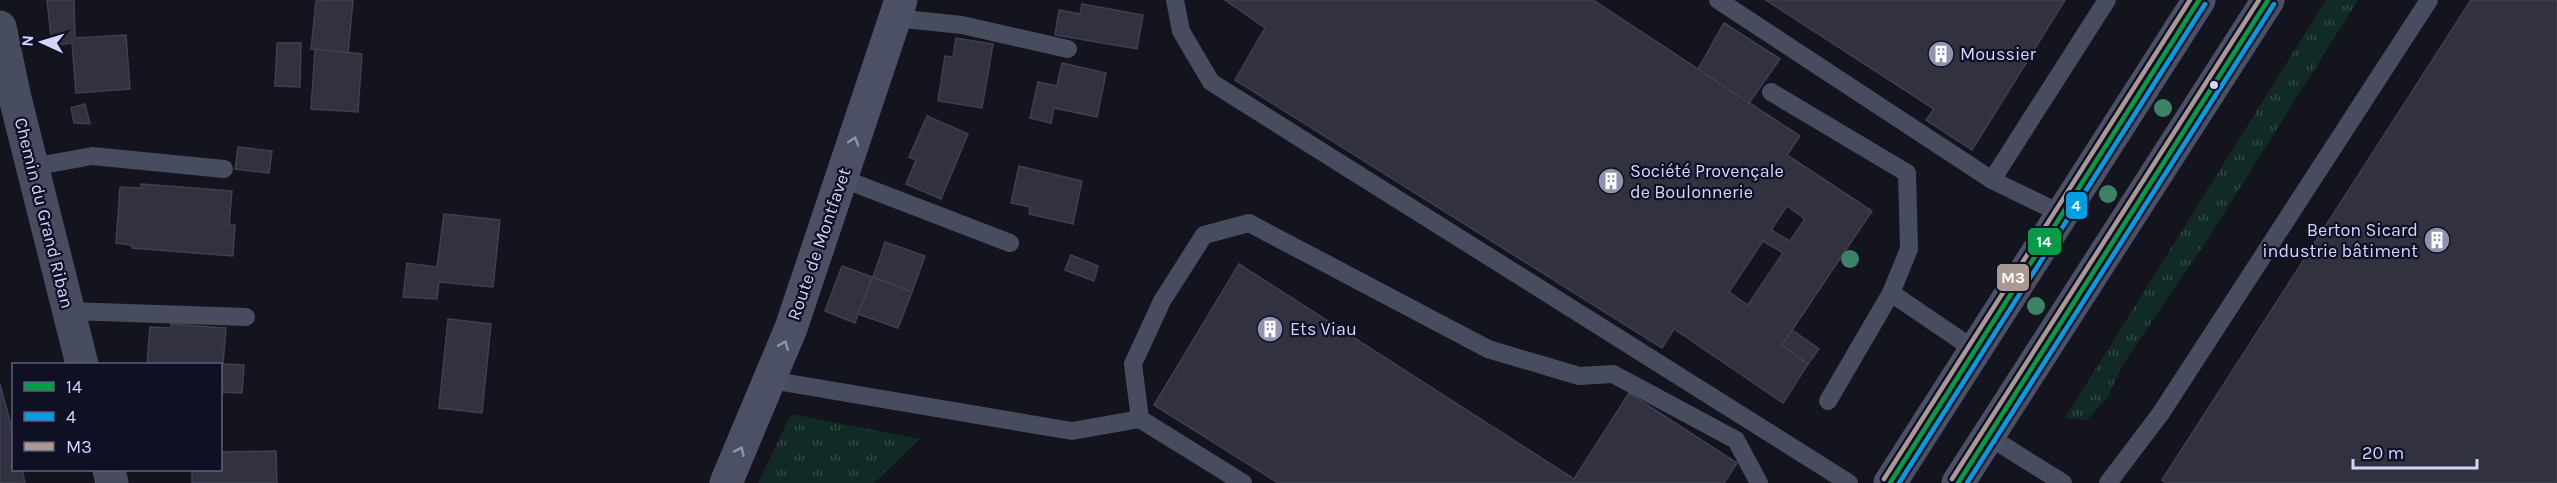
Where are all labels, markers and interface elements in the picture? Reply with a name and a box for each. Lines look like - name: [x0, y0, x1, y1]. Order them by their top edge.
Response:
- north arrow: [12, 12, 72, 72]
- text: N: [18, 35, 37, 47]
- building icon: Moussier: [1926, 39, 1956, 69]
- place label: Moussier: [1960, 43, 2037, 65]
- unlabelled marker: [2208, 79, 2220, 91]
- street label: Chemin du Grand Riban: [10, 115, 78, 311]
- one-way arrow: [846, 136, 859, 147]
- place label: Société Provençale de Boulonnerie: [1630, 160, 1784, 203]
- street label: Route de Montfavet: [783, 165, 856, 323]
- building icon: Société Provençale de Boulonnerie: [1596, 166, 1626, 196]
- line badge: 4: [2065, 191, 2088, 220]
- text: 4: [2071, 196, 2081, 215]
- place label: Berton Sicard industrie bâtiment: [2262, 219, 2418, 262]
- building icon: Berton Sicard industrie bâtiment: [2422, 225, 2452, 255]
- line badge: 14: [2027, 227, 2062, 256]
- text: 14: [2036, 232, 2052, 251]
- line badge: M3: [1996, 263, 2030, 292]
- text: M3: [2001, 268, 2025, 287]
- building icon: Ets Viau: [1255, 314, 1285, 344]
- place label: Ets Viau: [1290, 318, 1357, 340]
- one-way arrow: [777, 340, 789, 351]
- legend: [12, 363, 222, 471]
- text: 14: [66, 376, 82, 398]
- text: 4: [66, 406, 76, 428]
- scale bar: [2353, 432, 2478, 470]
- text: M3: [66, 436, 92, 458]
- text: 20 m: [2362, 442, 2404, 464]
- one-way arrow: [733, 446, 745, 457]

